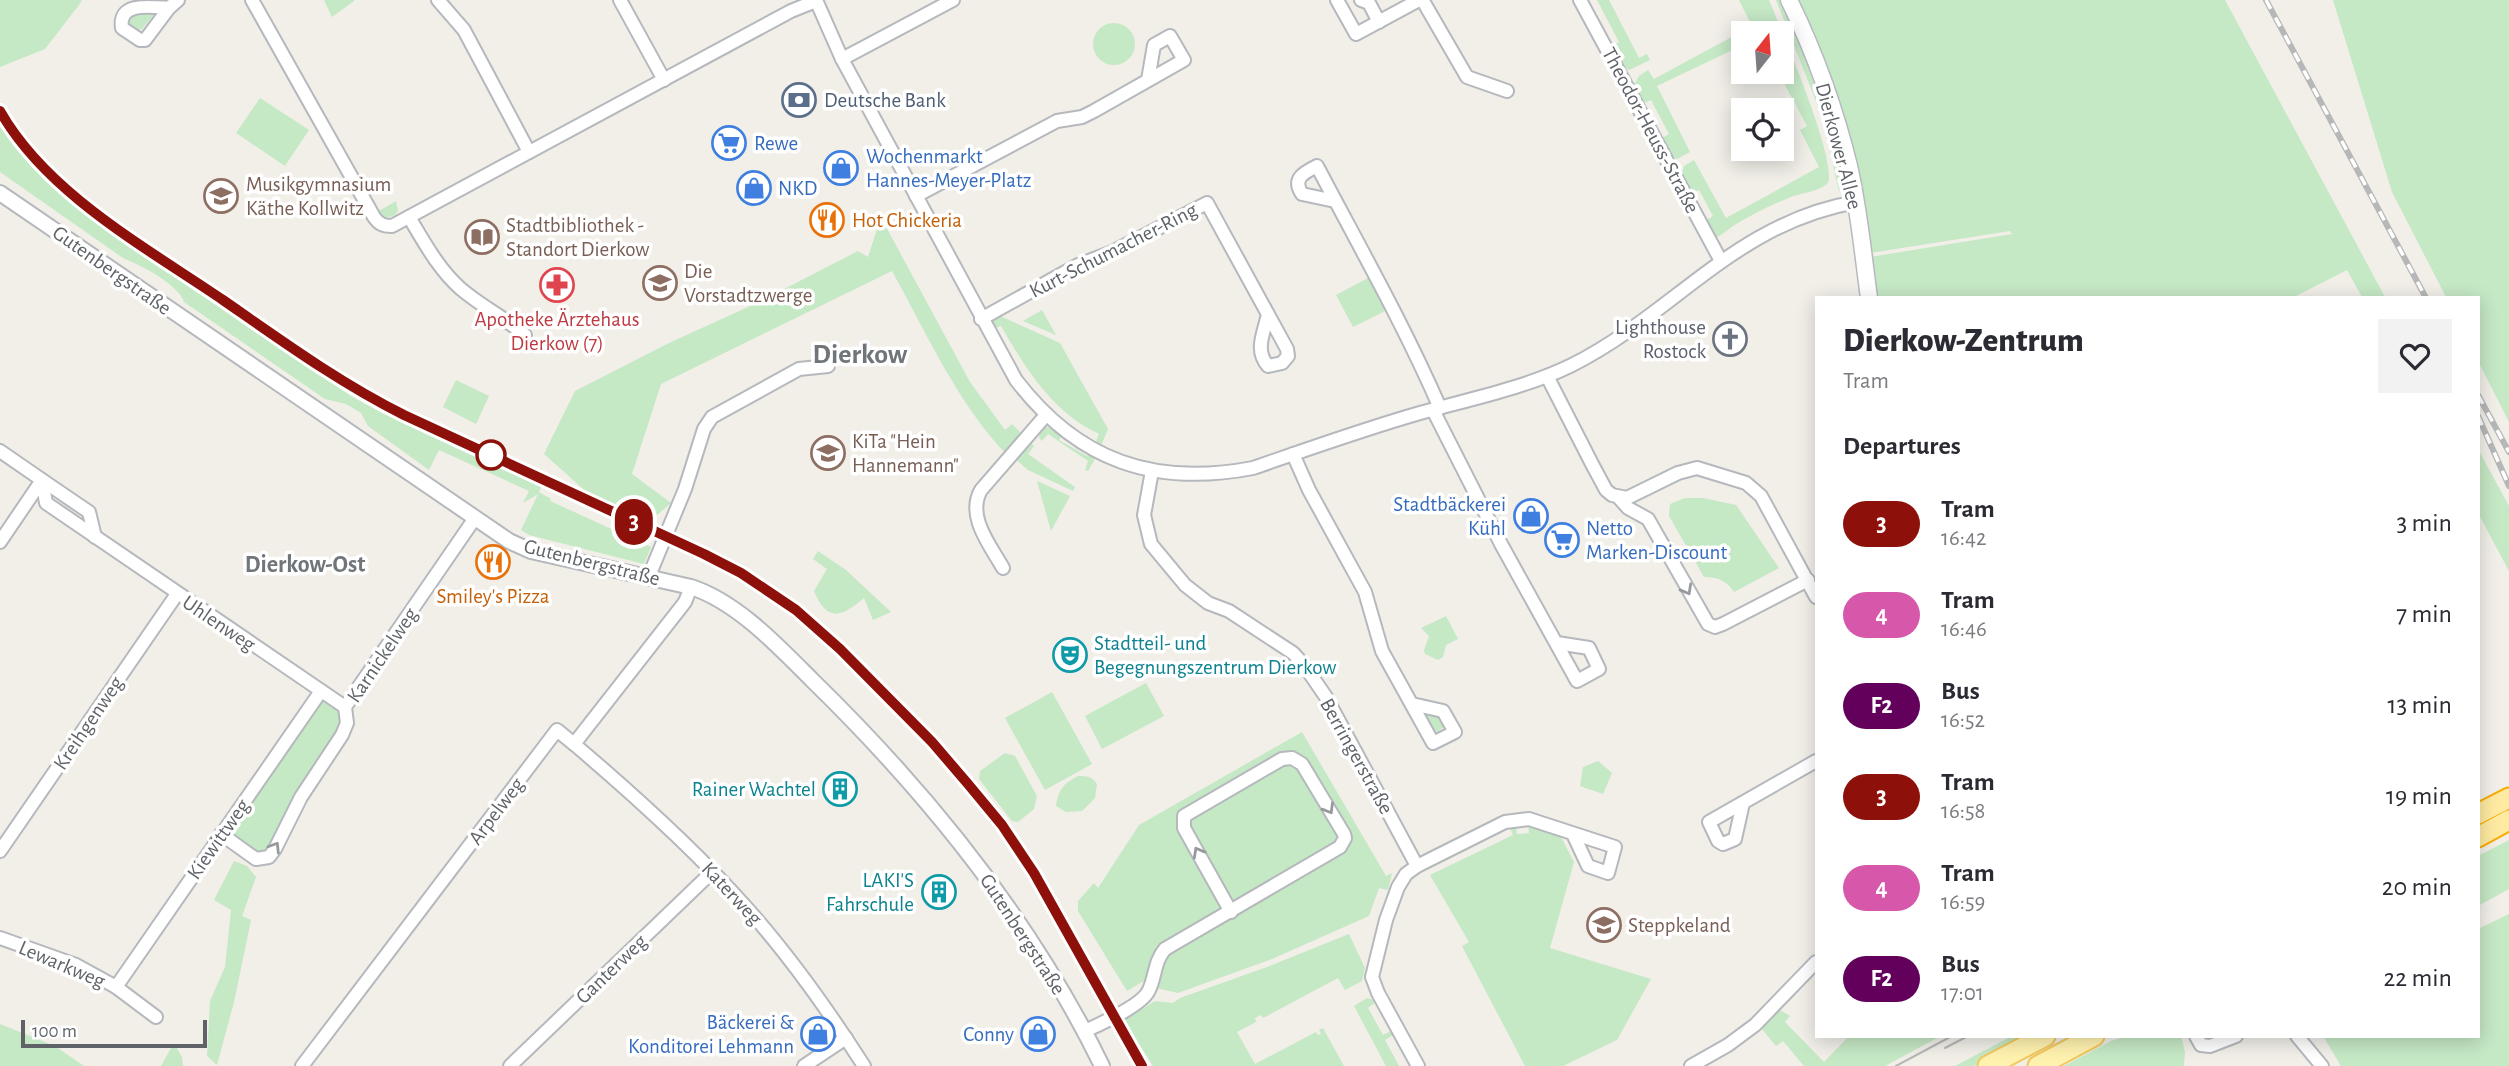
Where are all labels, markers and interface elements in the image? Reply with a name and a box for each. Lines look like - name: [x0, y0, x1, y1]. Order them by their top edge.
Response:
- north arrow: [1731, 21, 1794, 84]
- map controls: [1731, 21, 1794, 161]
- street label: Theodor-Heuss-Straße: [1598, 44, 1703, 217]
- bank icon: Deutsche Bank: [780, 81, 818, 119]
- street label: Dierkower Allee: [1812, 81, 1865, 212]
- place label: Deutsche Bank: [824, 90, 946, 111]
- button: locate: [1731, 98, 1794, 161]
- supermarket icon: Rewe: [710, 124, 748, 162]
- place label: Rewe: [754, 133, 798, 154]
- place label: Wochenmarkt Hannes-Meyer-Platz: [866, 146, 1031, 191]
- shop icon: Wochenmarkt Hannes-Meyer-Platz: [822, 149, 860, 187]
- shop icon: NKD: [735, 169, 773, 207]
- place label: Musikgymnasium Käthe Kollwitz: [246, 174, 391, 219]
- school or university icon: Musikgymnasium Käthe Kollwitz: [202, 177, 240, 215]
- place label: NKD: [778, 178, 817, 199]
- street label: Kurt-Schumacher-Ring: [1026, 199, 1201, 302]
- restaurant icon: Hot Chickeria: [808, 201, 846, 239]
- place label: Hot Chickeria: [852, 210, 962, 231]
- place label: Stadtbibliothek - Standort Dierkow: [506, 215, 649, 260]
- library icon: Stadtbibliothek - Standort Dierkow: [463, 218, 501, 256]
- street label: Gutenbergstraße: [49, 222, 175, 319]
- place label: Die Vorstadtzwerge: [684, 261, 812, 306]
- school or university icon: Die Vorstadtzwerge: [641, 264, 679, 302]
- pharmacy icon: Apotheke Ärztehaus Dierkow (7): [538, 266, 576, 304]
- place label: Apotheke Ärztehaus Dierkow (7): [475, 308, 639, 354]
- place label: Lighthouse Rostock: [1615, 317, 1706, 362]
- button: heart: [2378, 319, 2452, 393]
- church icon: Lighthouse Rostock: [1711, 320, 1749, 358]
- text: Dierkow-Zentrum: [1843, 325, 2084, 358]
- district label: Dierkow: [813, 341, 908, 369]
- text: Tram: [1843, 370, 1889, 393]
- place label: KiTa "Hein Hannemann": [852, 431, 959, 476]
- text: Departures: [1843, 433, 1961, 459]
- school or university icon: KiTa "Hein Hannemann": [809, 434, 847, 472]
- unlabelled marker: [476, 440, 506, 470]
- place label: Stadtbäckerei Kühl: [1393, 494, 1506, 539]
- text: Tram: [1941, 496, 1995, 522]
- shop icon: Stadtbäckerei Kühl: [1512, 497, 1550, 535]
- line badge: 3: [611, 499, 657, 545]
- text: 3: [629, 510, 639, 534]
- text: 3 min: [2396, 510, 2452, 536]
- text: 3: [1876, 512, 1887, 536]
- place label: Netto Marken-Discount: [1586, 518, 1727, 563]
- supermarket icon: Netto Marken-Discount: [1543, 521, 1581, 559]
- text: 16:42: [1941, 527, 1987, 550]
- street label: Gutenbergstraße: [522, 535, 662, 590]
- restaurant icon: Smiley's Pizza: [474, 543, 512, 581]
- district label: Dierkow-Ost: [245, 553, 365, 577]
- one-way arrow: [1679, 582, 1692, 595]
- place label: Smiley's Pizza: [436, 586, 550, 607]
- text: Tram: [1941, 587, 1995, 613]
- street label: Uhlenweg: [178, 592, 260, 656]
- text: 7 min: [2396, 601, 2452, 627]
- text: 4: [1875, 603, 1888, 627]
- street label: Karnickelweg: [343, 604, 422, 706]
- text: 16:46: [1941, 618, 1987, 641]
- place label: Stadtteil- und Begegnungszentrum Dierkow: [1094, 633, 1336, 678]
- theatre icon: Stadtteil- und Begegnungszentrum Dierkow: [1051, 636, 1089, 674]
- street label: Kreihgenweg: [50, 672, 128, 774]
- text: Bus: [1941, 678, 1980, 704]
- text: 13 min: [2388, 692, 2452, 718]
- text: F2: [1870, 694, 1893, 718]
- street label: Berringerstraße: [1316, 695, 1397, 818]
- text: 16:52: [1941, 709, 1985, 732]
- text: Tram: [1941, 769, 1995, 795]
- building icon: Rainer Wachtel: [821, 770, 859, 808]
- street label: Arpelweg: [465, 773, 529, 849]
- place label: Rainer Wachtel: [692, 779, 816, 800]
- text: 19 min: [2386, 783, 2452, 809]
- text: 3: [1876, 785, 1887, 809]
- street label: Kiewittweg: [183, 795, 254, 883]
- text: 16:58: [1941, 800, 1986, 823]
- one-way arrow: [1321, 801, 1334, 814]
- one-way arrow: [266, 842, 279, 855]
- one-way arrow: [1193, 847, 1206, 859]
- street label: Katerweg: [697, 858, 766, 929]
- text: Tram: [1941, 860, 1995, 886]
- place label: LAKI'S Fahrschule: [826, 870, 914, 915]
- street label: Gutenbergstraße: [976, 870, 1069, 998]
- building icon: LAKI'S Fahrschule: [920, 873, 958, 911]
- text: 20 min: [2382, 874, 2452, 900]
- text: 4: [1875, 876, 1888, 900]
- text: 16:59: [1941, 891, 1985, 914]
- school or university icon: Steppkeland: [1585, 906, 1623, 944]
- place label: Steppkeland: [1628, 915, 1731, 936]
- street label: Ganterweg: [572, 930, 651, 1008]
- street label: Lewarkweg: [16, 937, 109, 992]
- text: Bus: [1941, 951, 1980, 977]
- text: 22 min: [2384, 965, 2452, 991]
- text: F2: [1870, 967, 1893, 991]
- text: 17:01: [1941, 982, 1984, 1005]
- place label: Bäckerei & Konditorei Lehmann: [628, 1012, 794, 1057]
- shop icon: Bäckerei & Konditorei Lehmann: [799, 1015, 837, 1053]
- shop icon: Conny: [1019, 1015, 1057, 1053]
- scale bar: [21, 1017, 206, 1049]
- text: 100 m: [32, 1022, 77, 1041]
- place label: Conny: [963, 1024, 1014, 1045]

